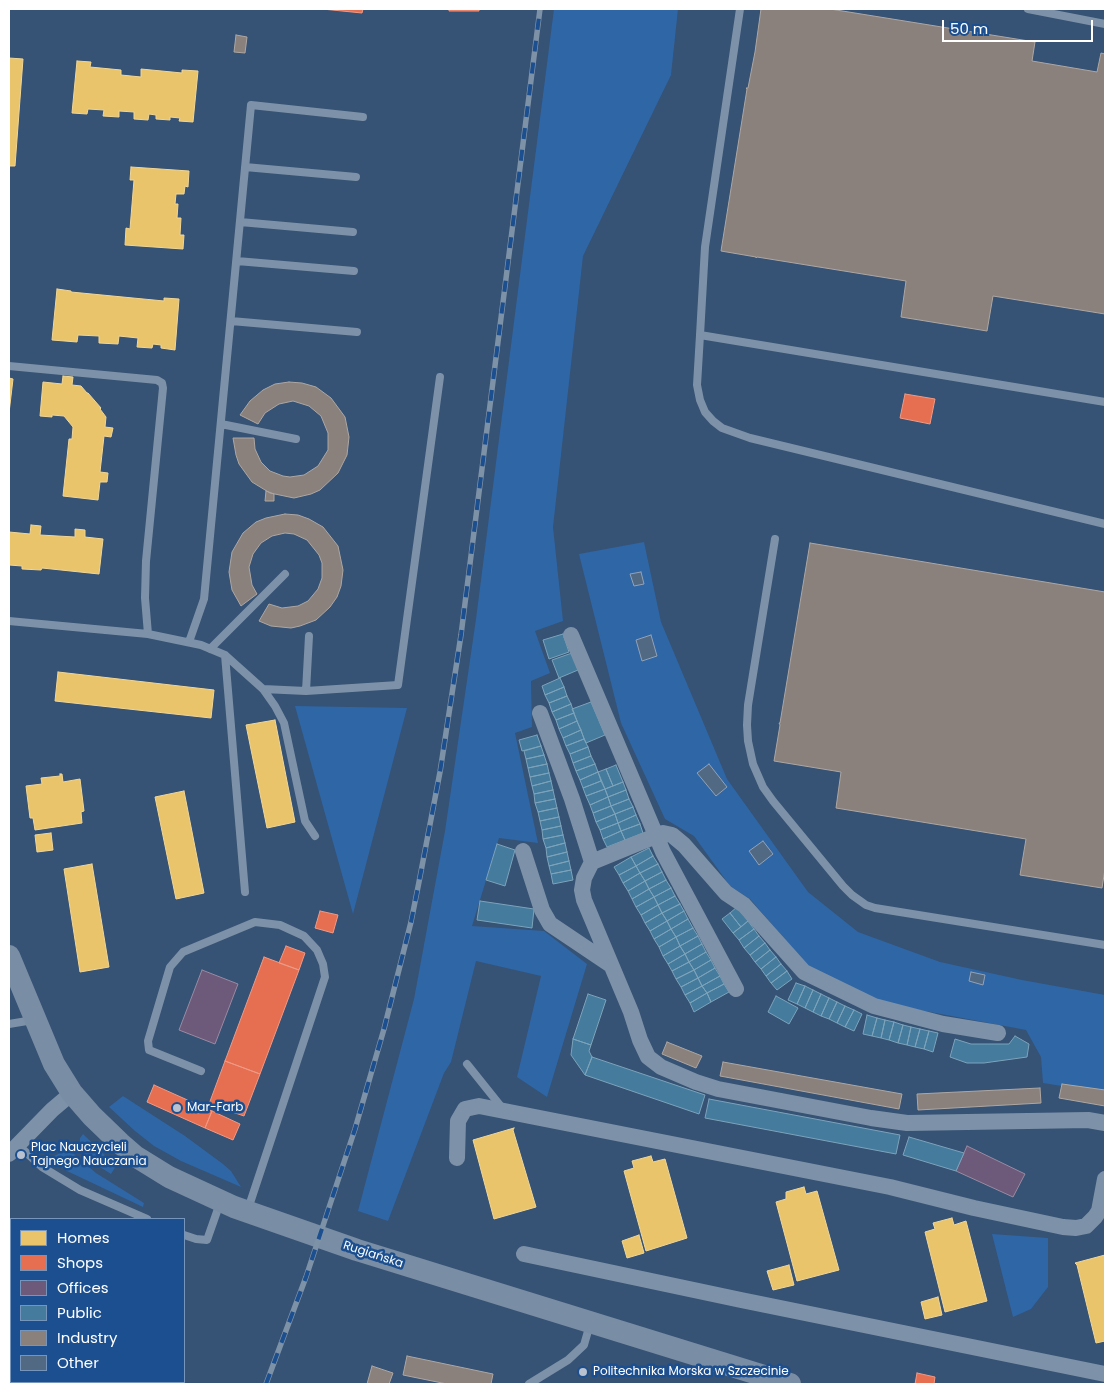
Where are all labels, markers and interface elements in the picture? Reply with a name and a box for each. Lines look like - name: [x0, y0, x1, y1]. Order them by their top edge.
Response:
- scale bar: [944, 10, 1095, 42]
- text: 50 m: [950, 18, 988, 39]
- place label: Mar-Farb: [187, 1101, 243, 1115]
- marker: Mar-Farb: [171, 1102, 183, 1114]
- place label: Plac Nauczycieli Tajnego Nauczania: [31, 1141, 147, 1169]
- marker: Plac Nauczycieli Tajnego Nauczania: [15, 1149, 27, 1161]
- legend: [10, 1218, 185, 1383]
- text: Homes: [57, 1227, 110, 1248]
- street label: Rugiańska: [341, 1239, 405, 1271]
- text: Shops: [57, 1252, 103, 1273]
- text: Offices: [57, 1277, 109, 1298]
- text: Public: [57, 1302, 102, 1323]
- text: Industry: [57, 1327, 117, 1348]
- text: Other: [57, 1352, 99, 1373]
- place label: Politechnika Morska w Szczecinie: [593, 1365, 789, 1379]
- marker: Politechnika Morska w Szczecinie: [577, 1366, 589, 1378]

